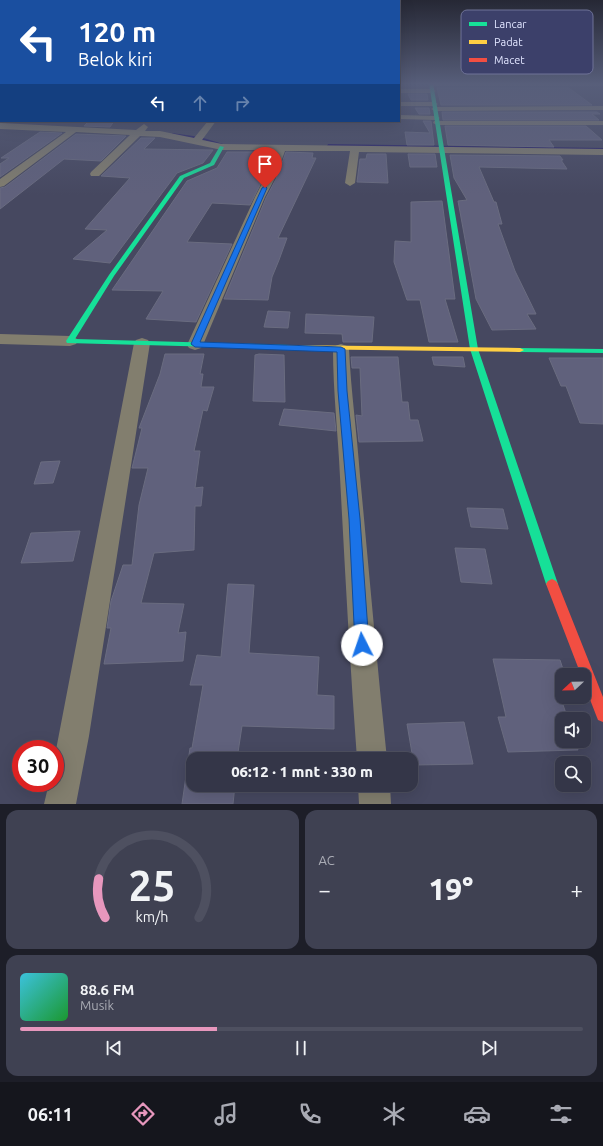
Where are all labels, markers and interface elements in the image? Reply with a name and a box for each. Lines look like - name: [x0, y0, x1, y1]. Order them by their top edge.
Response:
- legend: [461, 10, 593, 74]
- icon: left: [12, 16, 64, 68]
- text: 120 m: [78, 16, 156, 47]
- text: Lancar: [494, 18, 527, 30]
- text: Padat: [494, 36, 523, 48]
- text: Belok kiri: [78, 49, 152, 69]
- text: Macet: [494, 54, 525, 66]
- icon: left: [147, 92, 169, 114]
- icon: ahead: [189, 92, 211, 114]
- icon: right: [231, 92, 253, 114]
- pin: [248, 147, 282, 188]
- icon: arrive: [254, 153, 276, 175]
- position arrow: [341, 624, 383, 666]
- north arrow: [555, 668, 591, 704]
- map controls: [555, 668, 591, 792]
- button: sound: [555, 712, 591, 748]
- speed limit sign: 30: [12, 740, 64, 792]
- button: search: [555, 756, 591, 792]
- text: 06:12 · 1 mnt · 330 m: [231, 763, 373, 780]
- text: AC: [319, 853, 335, 867]
- text: 25: [129, 861, 176, 908]
- text: 19°: [428, 872, 473, 906]
- text: −: [319, 877, 331, 902]
- text: +: [571, 877, 583, 902]
- text: km/h: [136, 908, 169, 924]
- text: 88.6 FM: [80, 981, 134, 998]
- text: Musik: [80, 998, 114, 1012]
- icon: previous: [103, 1037, 125, 1059]
- icon: pause: [290, 1037, 312, 1059]
- icon: next: [478, 1037, 500, 1059]
- icon: directions: [129, 1100, 157, 1128]
- icon: music: [212, 1100, 240, 1128]
- icon: phone: [296, 1100, 324, 1128]
- icon: climate: [380, 1100, 408, 1128]
- icon: car: [463, 1100, 491, 1128]
- icon: filters: [547, 1100, 575, 1128]
- text: 06:11: [28, 1104, 73, 1124]

